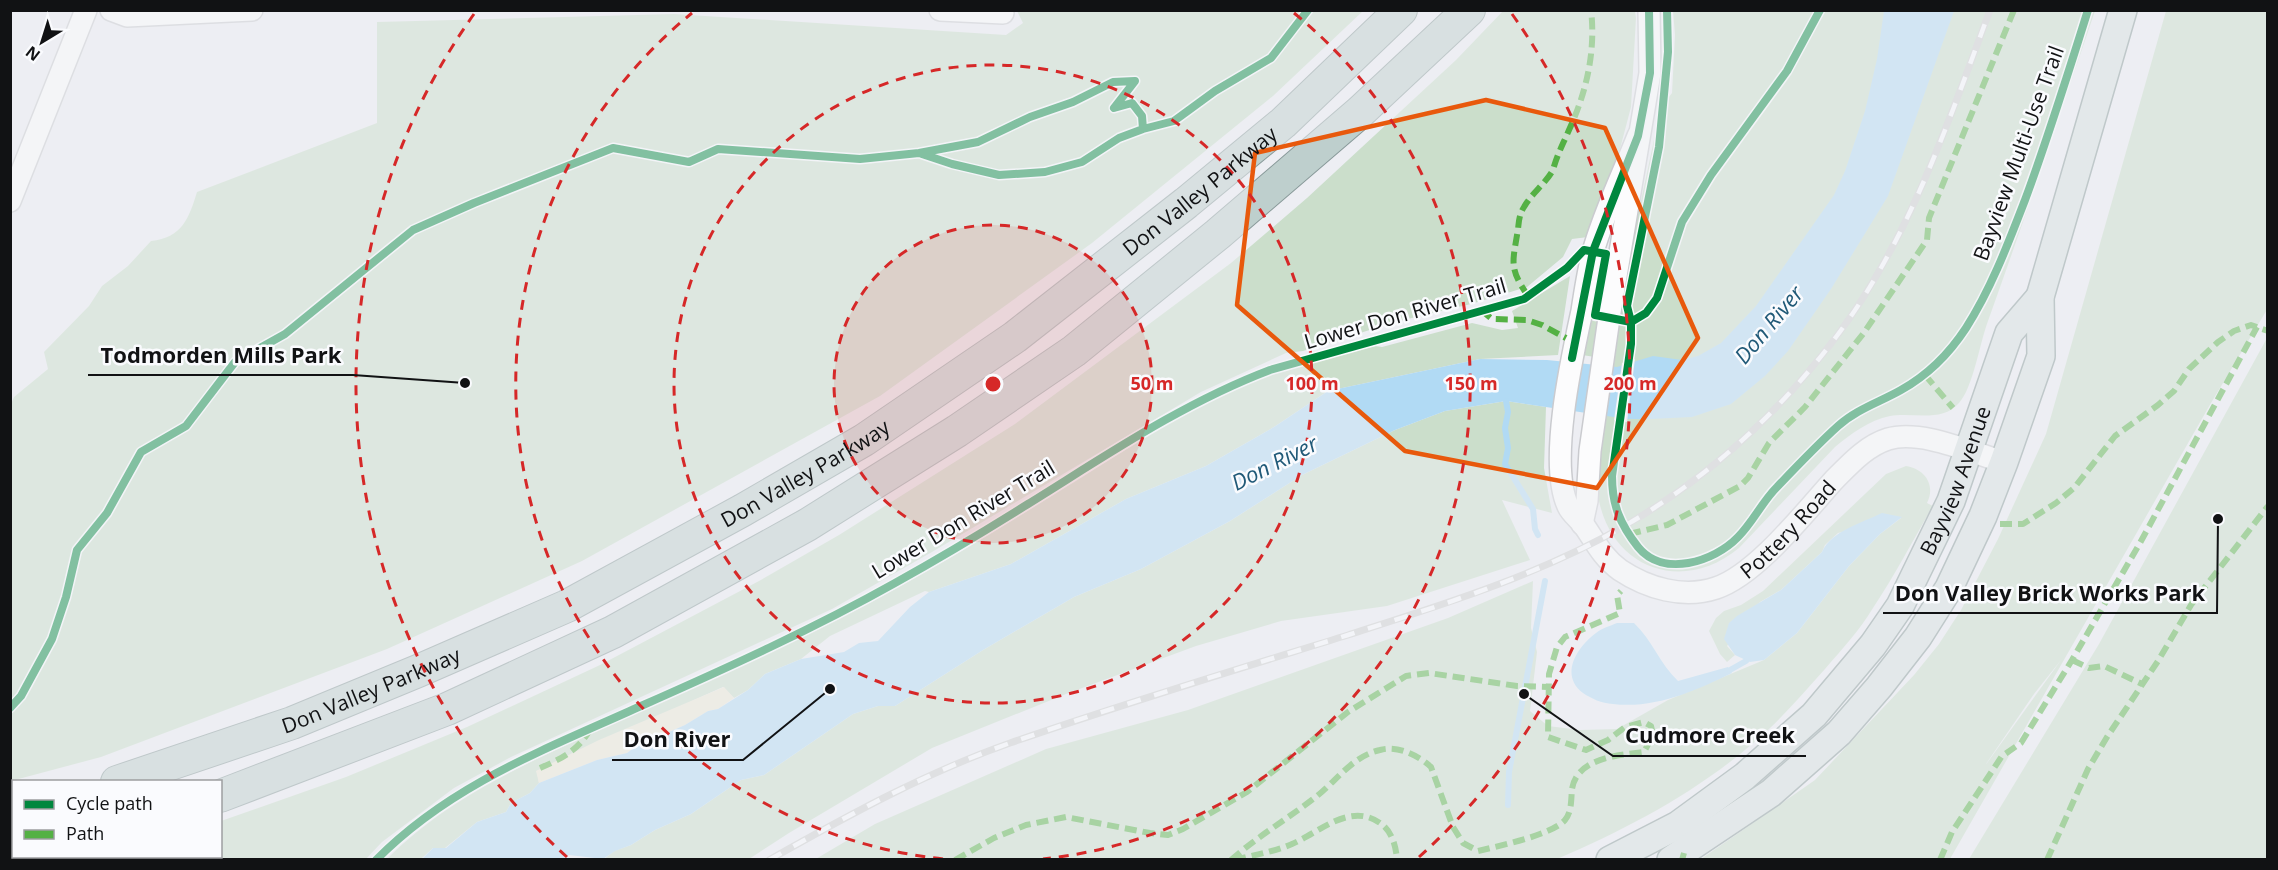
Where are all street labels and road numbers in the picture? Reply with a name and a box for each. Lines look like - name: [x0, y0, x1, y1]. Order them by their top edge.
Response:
- street label: Bayview Multi-Use Trail: [1966, 42, 2070, 264]
- street label: Don Valley Parkway: [1116, 119, 1283, 262]
- street label: Lower Don River Trail: [1301, 271, 1509, 355]
- street label: Bayview Avenue: [1913, 402, 1997, 560]
- street label: Don Valley Parkway: [716, 412, 895, 534]
- street label: Lower Don River Trail: [866, 453, 1060, 585]
- street label: Pottery Road: [1734, 474, 1842, 585]
- street label: Don Valley Parkway: [278, 640, 465, 740]

